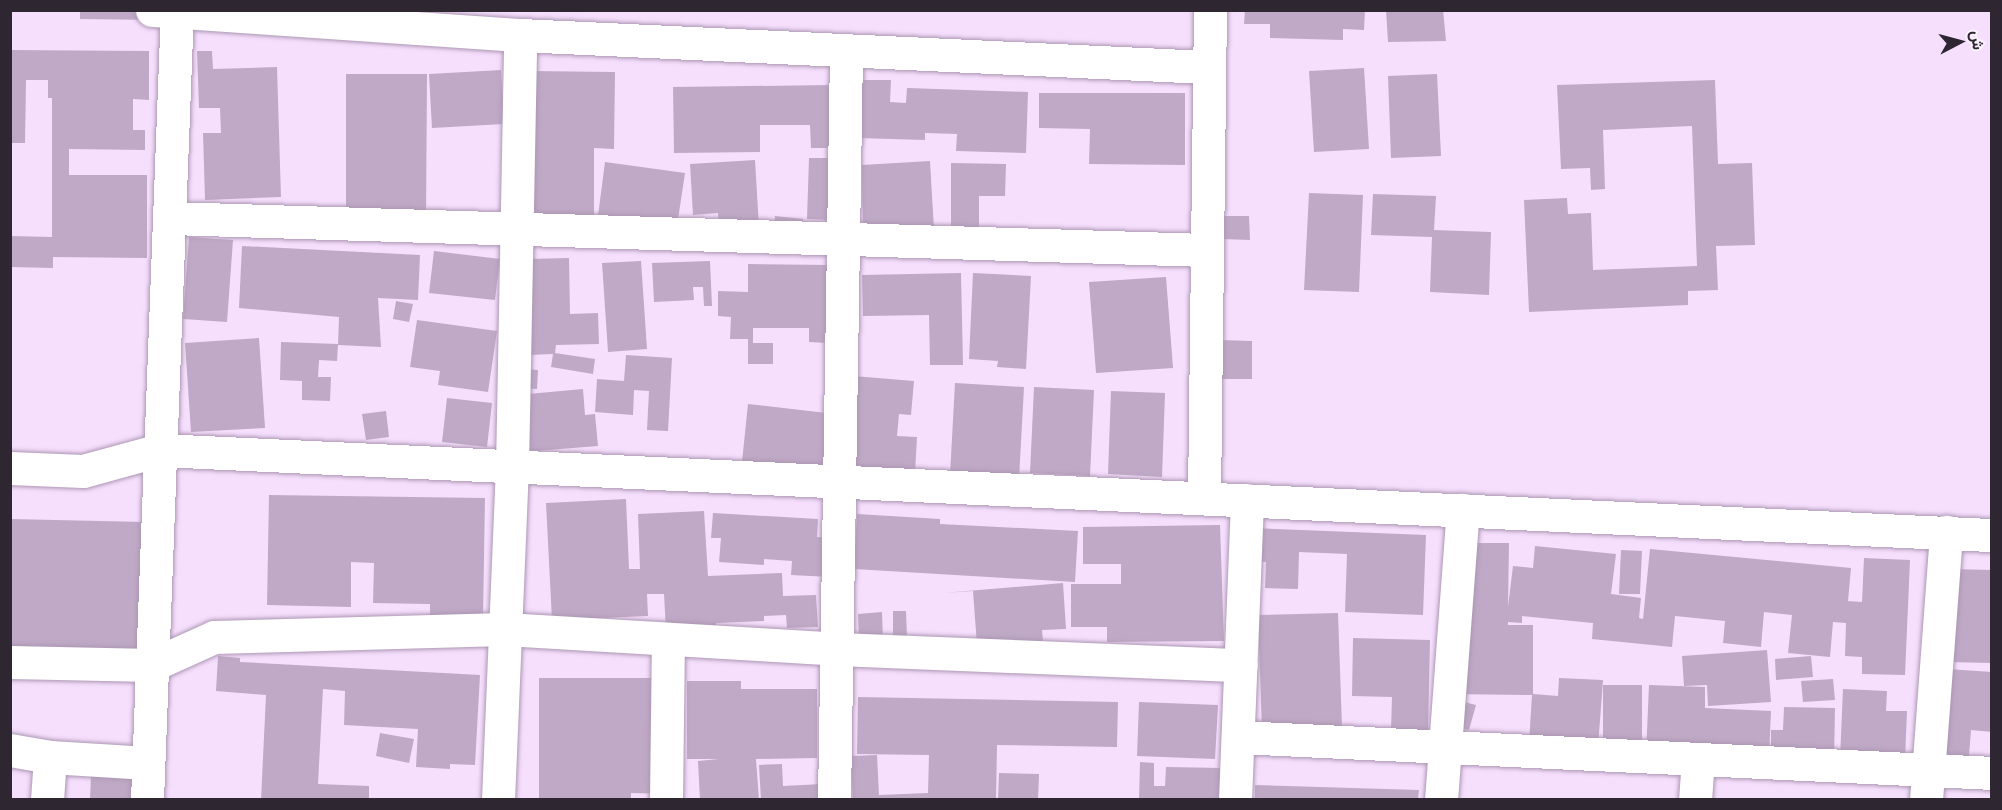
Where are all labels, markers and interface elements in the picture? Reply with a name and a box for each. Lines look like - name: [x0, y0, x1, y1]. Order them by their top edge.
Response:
- north arrow: [1930, 12, 1990, 72]
- text: ش: [1967, 30, 1989, 51]

